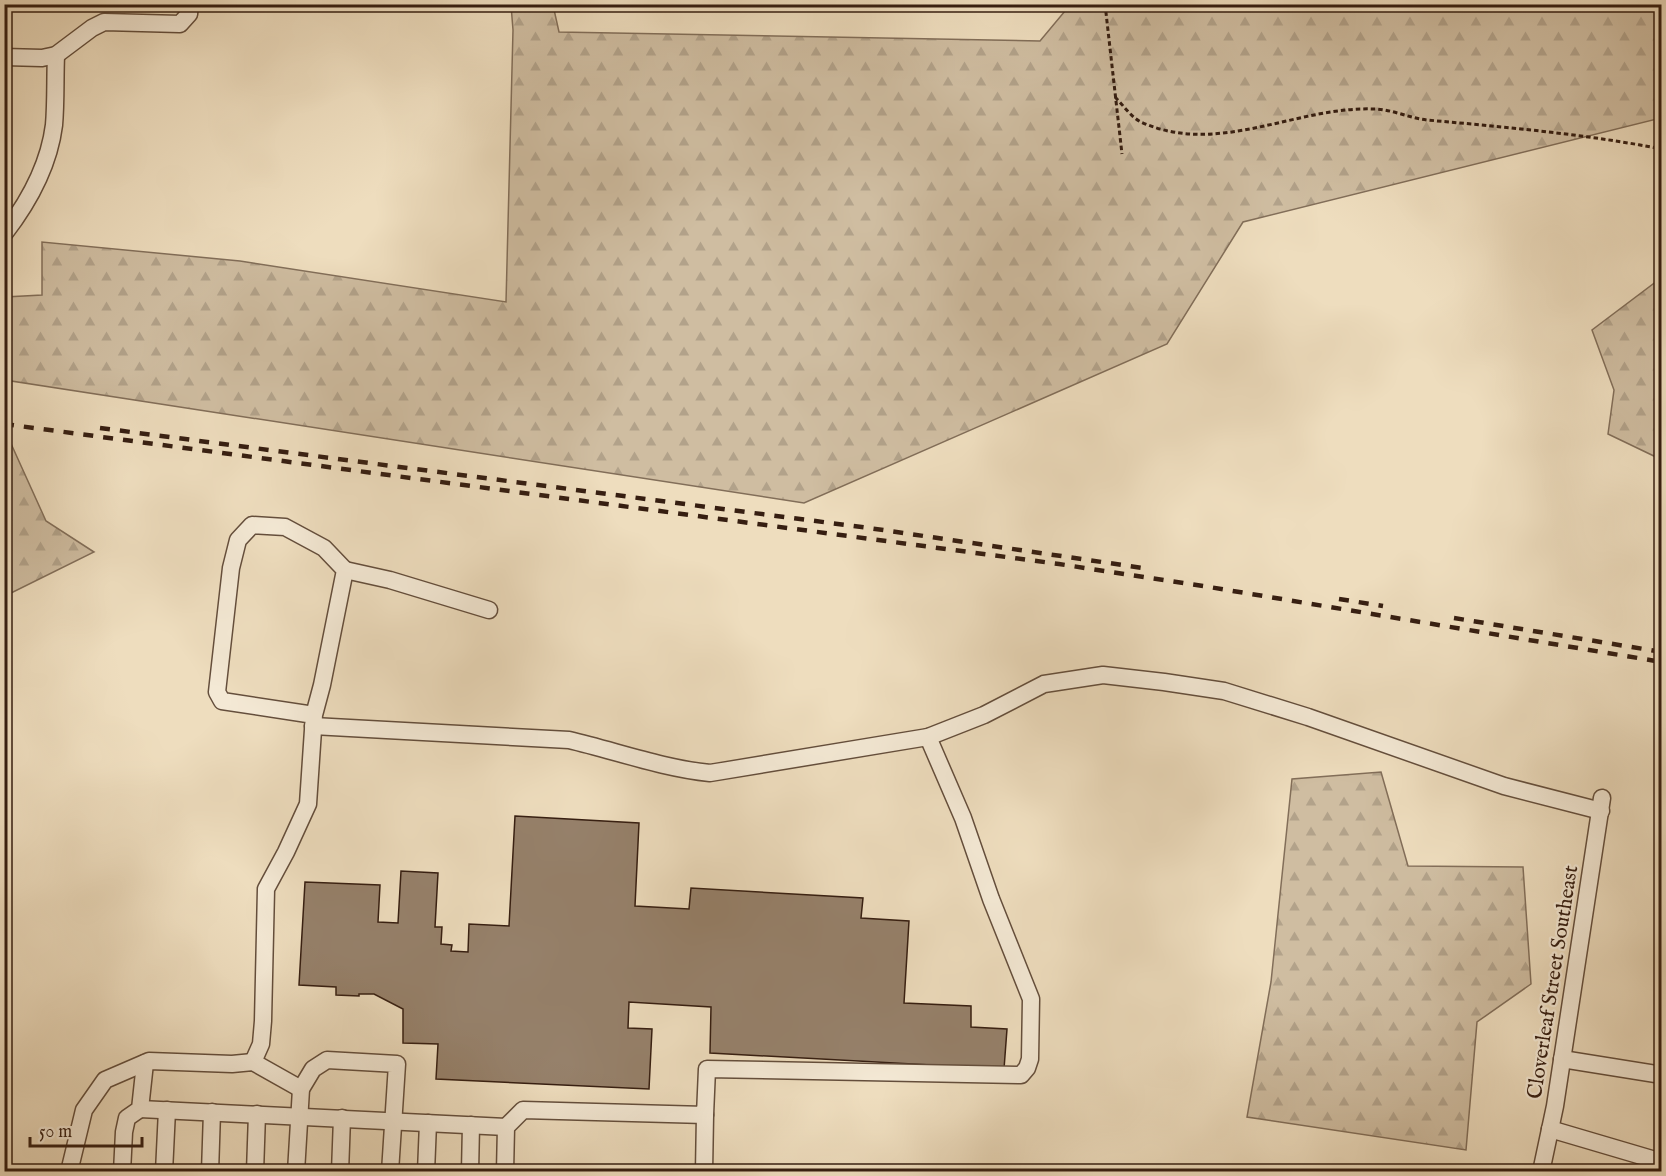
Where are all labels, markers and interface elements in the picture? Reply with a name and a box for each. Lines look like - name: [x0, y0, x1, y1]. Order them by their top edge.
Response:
- street label: Cloverleaf Street Southeast: [1522, 863, 1585, 1101]
- scale bar: [30, 1110, 142, 1148]
- text: 50 m: [39, 1121, 72, 1144]

